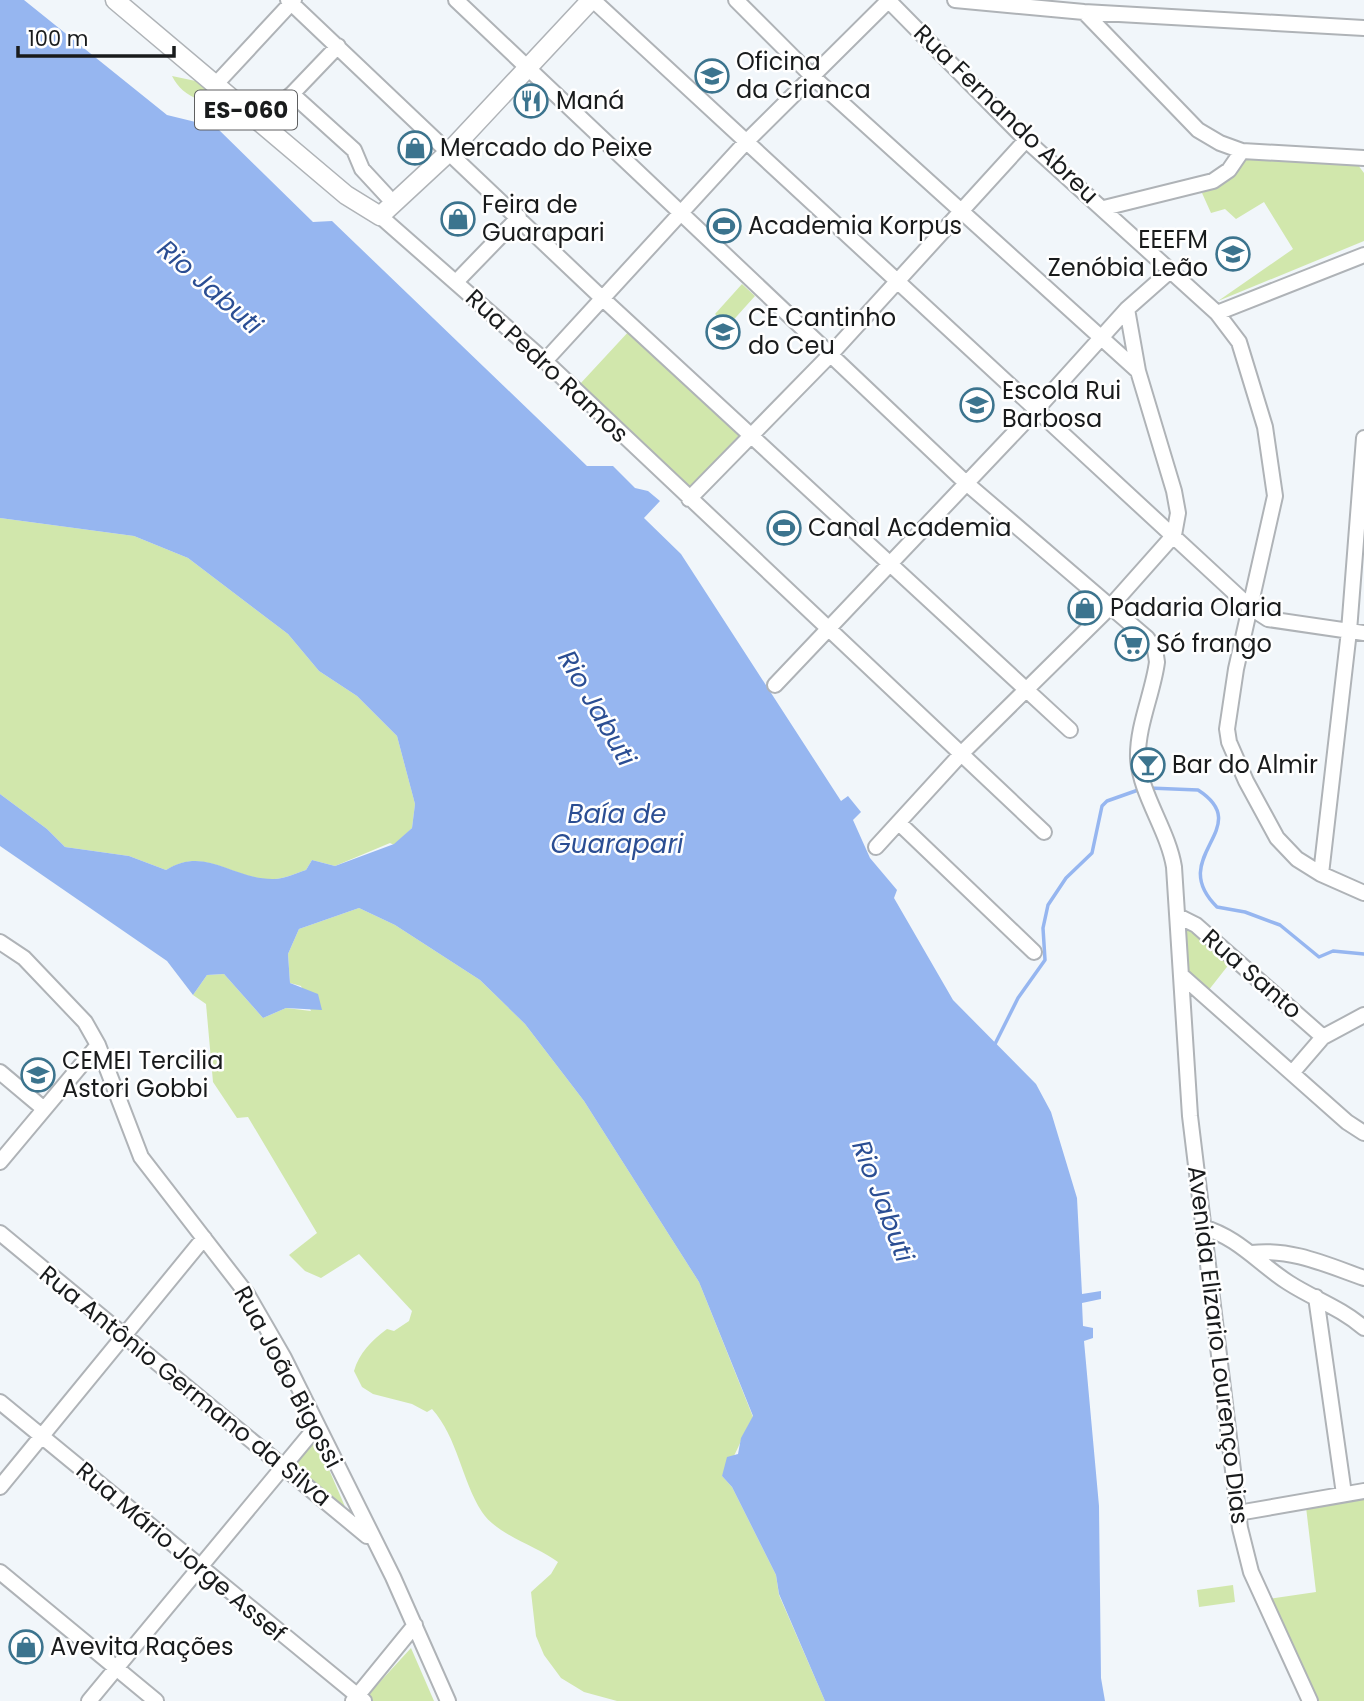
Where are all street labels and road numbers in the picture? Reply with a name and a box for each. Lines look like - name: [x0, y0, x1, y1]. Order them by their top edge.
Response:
- street label: Rua Fernando Abreu: [907, 17, 1106, 211]
- road number: ES-060: [195, 90, 297, 130]
- street label: Rua Pedro Ramos: [459, 281, 636, 450]
- street label: Rua Santo: [1195, 921, 1309, 1026]
- street label: Avenida Elizario Lourenço Dias: [1180, 1164, 1257, 1526]
- street label: Rua Antônio Germano da Silva: [33, 1258, 338, 1514]
- street label: Rua João Bigossi: [226, 1280, 350, 1474]
- street label: Rua Mário Jorge Assef: [69, 1454, 293, 1649]

